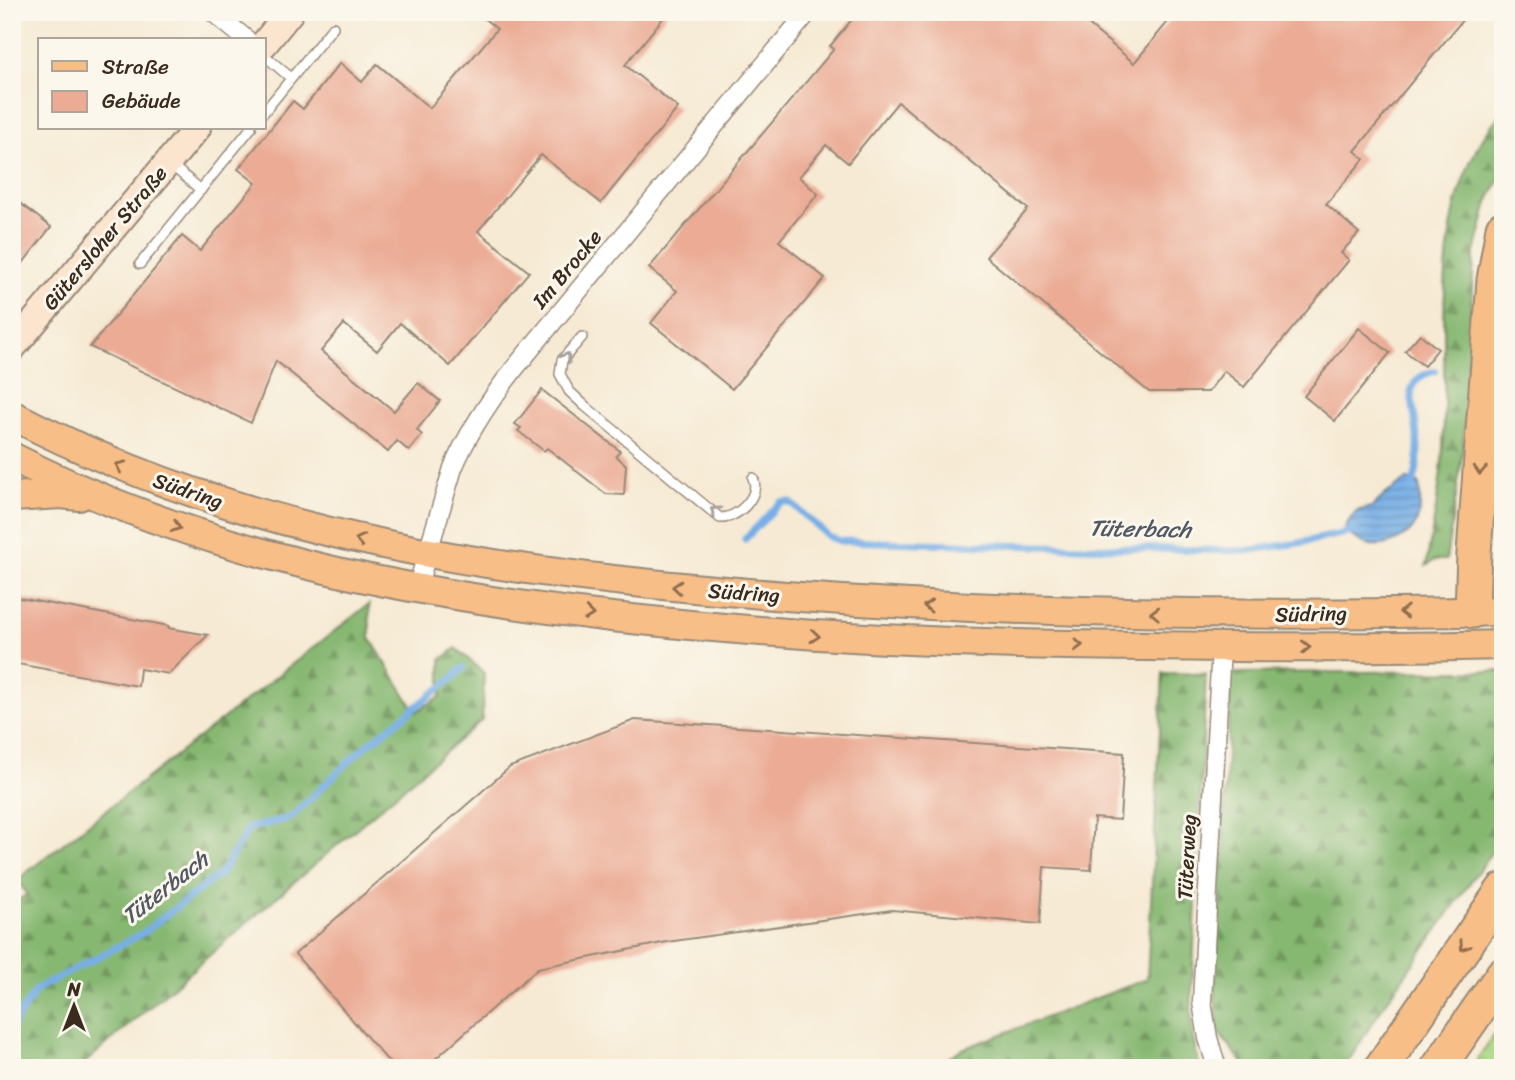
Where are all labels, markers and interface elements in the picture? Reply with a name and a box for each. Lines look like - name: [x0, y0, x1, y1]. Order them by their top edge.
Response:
- legend: [38, 38, 266, 130]
- text: Straße: [102, 48, 169, 86]
- text: Gebäude: [102, 82, 180, 120]
- street label: Gütersloher Straße: [33, 157, 178, 319]
- street label: Im Brocke: [521, 220, 612, 318]
- one-way arrow: [558, 352, 571, 365]
- one-way arrow: [115, 460, 127, 474]
- street label: Südring: [148, 461, 229, 521]
- one-way arrow: [1473, 465, 1488, 476]
- one-way arrow: [710, 507, 723, 520]
- water label: Tüterbach: [1089, 508, 1193, 550]
- one-way arrow: [170, 519, 182, 533]
- one-way arrow: [354, 533, 366, 548]
- street label: Südring: [707, 572, 782, 614]
- one-way arrow: [671, 580, 682, 595]
- street label: Südring: [1275, 594, 1348, 634]
- one-way arrow: [922, 599, 933, 614]
- one-way arrow: [1398, 605, 1409, 620]
- one-way arrow: [583, 606, 594, 621]
- one-way arrow: [1150, 606, 1161, 621]
- one-way arrow: [810, 628, 821, 643]
- one-way arrow: [1073, 637, 1084, 653]
- one-way arrow: [1301, 639, 1311, 655]
- street label: Tüterweg: [1166, 813, 1208, 901]
- water label: Tüterbach: [112, 839, 219, 935]
- one-way arrow: [1460, 938, 1472, 951]
- north arrow: [38, 972, 108, 1042]
- text: N: [66, 973, 81, 1006]

